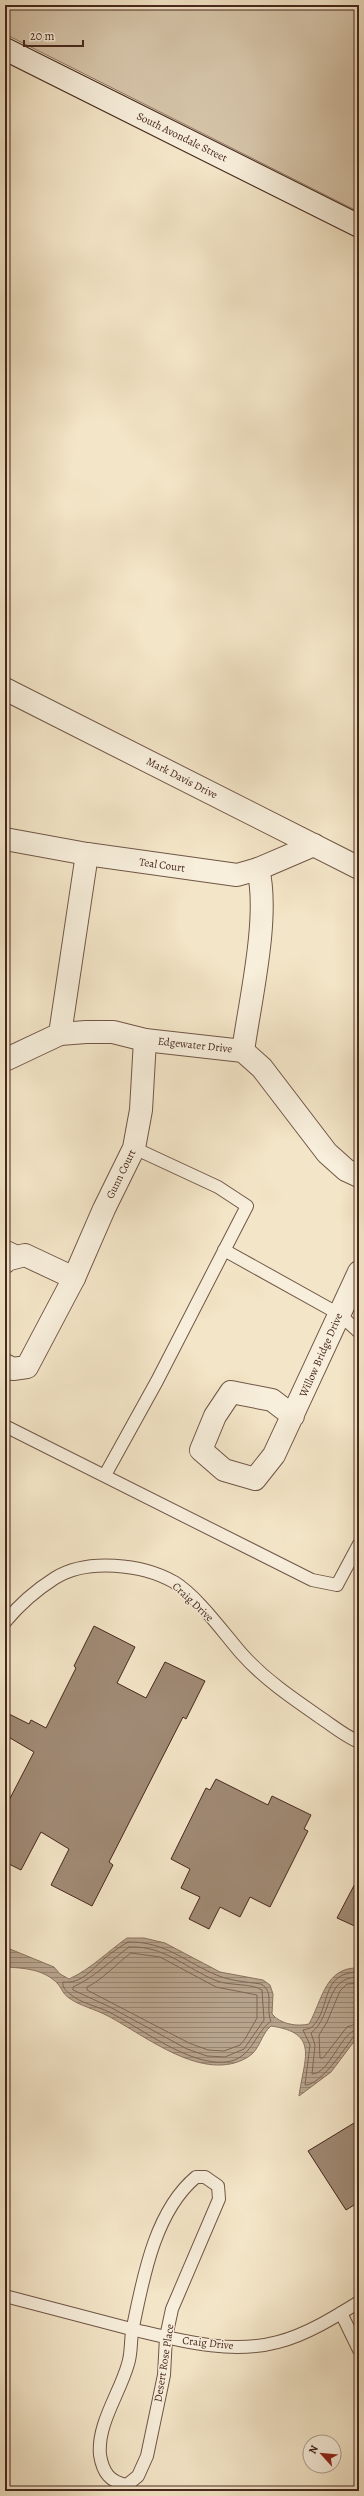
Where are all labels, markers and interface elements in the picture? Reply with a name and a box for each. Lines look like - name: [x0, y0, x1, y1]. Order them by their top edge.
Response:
- scale bar: [24, 22, 83, 48]
- text: 20 m: [30, 28, 54, 44]
- street label: South Avondale Street: [134, 109, 230, 166]
- street label: Mark Davis Drive: [144, 754, 220, 802]
- street label: Teal Court: [138, 854, 186, 876]
- street label: Edgewater Drive: [157, 1034, 233, 1056]
- street label: Gunn Court: [103, 1146, 140, 1201]
- street label: Willow Bridge Drive: [295, 1311, 346, 1400]
- street label: Craig Drive: [169, 1579, 217, 1625]
- street label: Desert Rose Place: [150, 2323, 178, 2403]
- street label: Craig Drive: [182, 2333, 234, 2353]
- north arrow: [302, 2434, 342, 2474]
- text: N: [305, 2443, 322, 2457]

